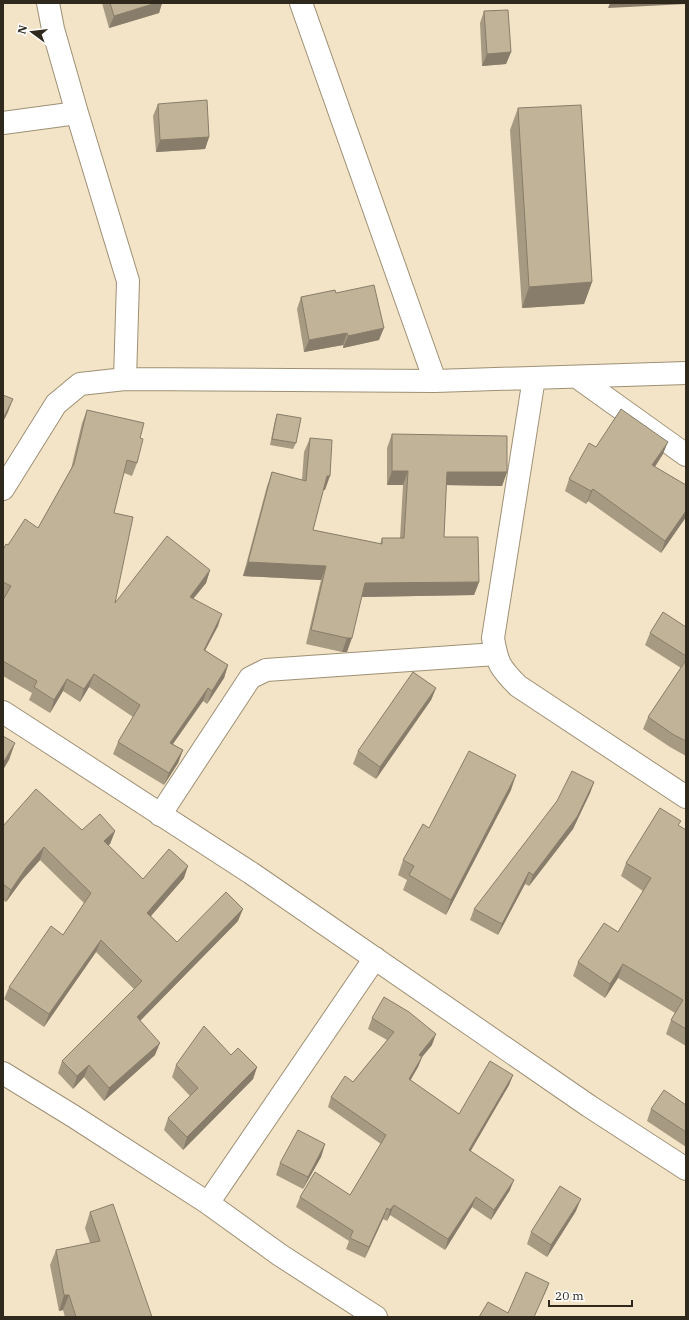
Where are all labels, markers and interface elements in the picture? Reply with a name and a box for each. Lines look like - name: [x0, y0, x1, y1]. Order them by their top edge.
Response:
- north arrow: [12, 12, 52, 52]
- text: N: [14, 23, 30, 35]
- scale bar: [549, 1282, 632, 1308]
- text: 20 m: [555, 1288, 584, 1303]

